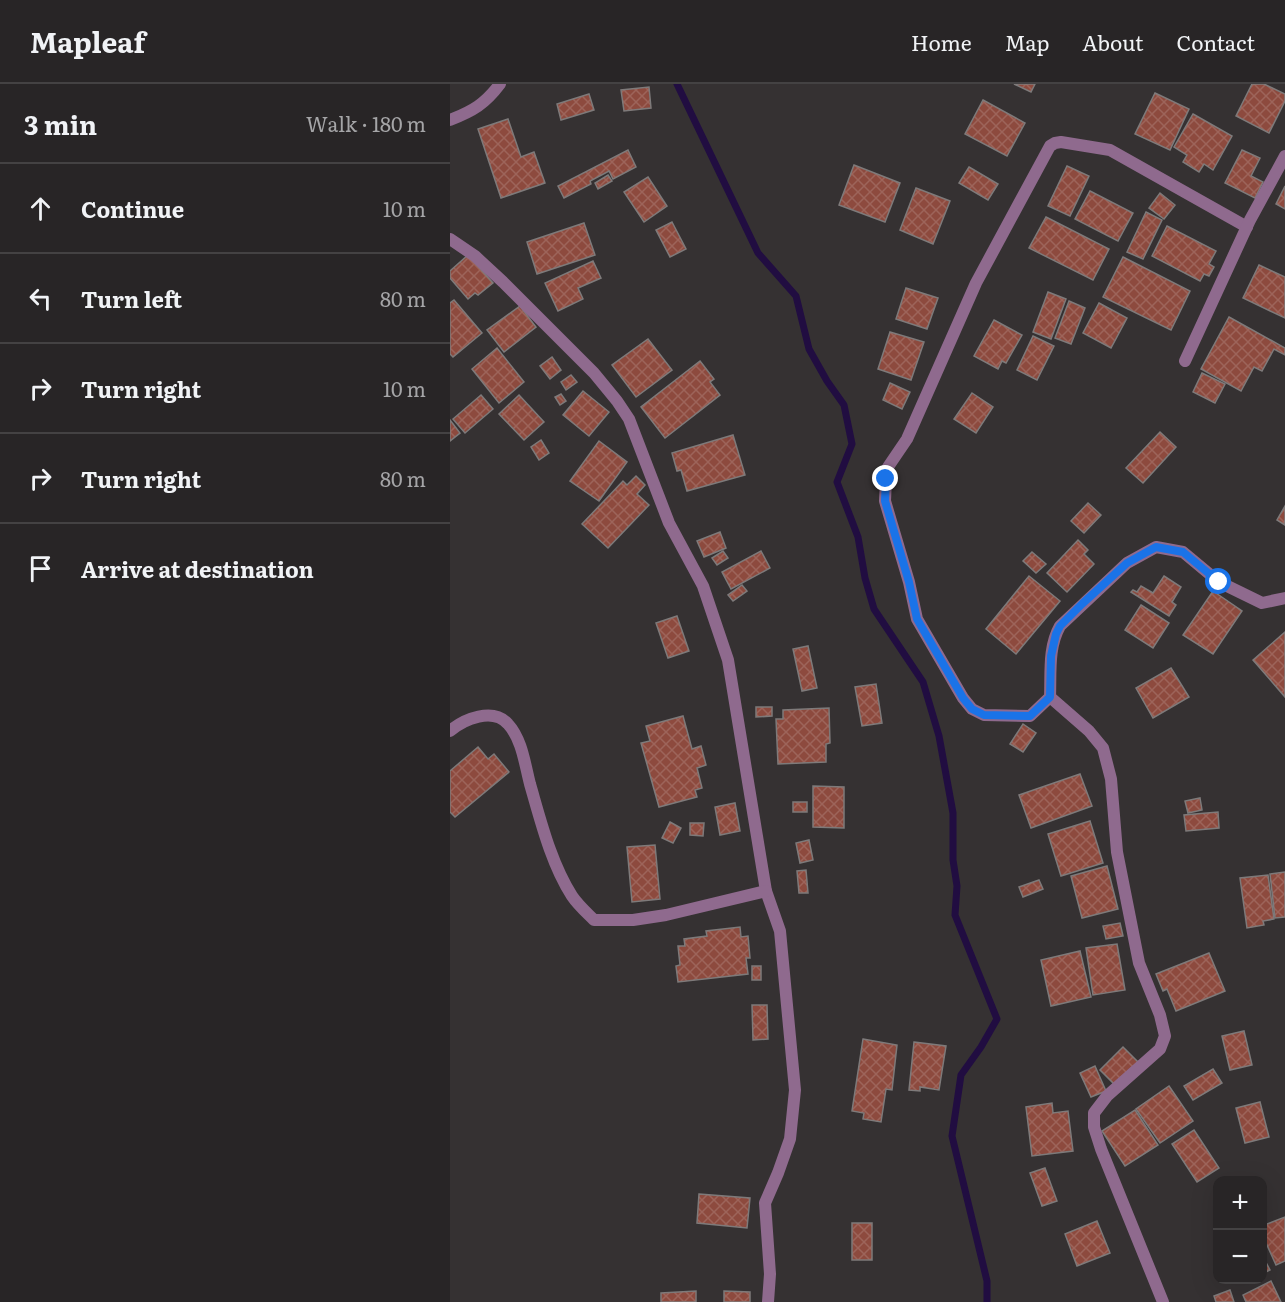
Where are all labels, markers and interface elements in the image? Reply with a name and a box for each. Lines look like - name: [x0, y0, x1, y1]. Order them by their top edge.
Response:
- text: Mapleaf: [30, 20, 145, 62]
- text: Home: [911, 26, 972, 57]
- text: Map: [1005, 26, 1049, 57]
- text: About: [1082, 26, 1144, 57]
- text: Contact: [1177, 26, 1255, 57]
- text: 3 min: [24, 104, 97, 143]
- text: Walk · 180 m: [306, 108, 426, 138]
- icon: ahead: [24, 192, 57, 225]
- text: Continue: [81, 192, 184, 225]
- text: 10 m: [383, 193, 426, 223]
- icon: left: [24, 282, 57, 315]
- text: Turn left: [81, 282, 182, 315]
- text: 80 m: [380, 283, 426, 313]
- icon: right: [24, 372, 57, 405]
- text: Turn right: [81, 372, 201, 405]
- text: 10 m: [383, 373, 426, 403]
- icon: right: [24, 462, 57, 495]
- text: Turn right: [81, 462, 201, 495]
- text: 80 m: [380, 463, 426, 493]
- route end: [872, 465, 898, 491]
- icon: arrive: [24, 552, 57, 585]
- text: Arrive at destination: [81, 552, 314, 585]
- route start: [1205, 568, 1231, 594]
- map controls: [1213, 1176, 1267, 1284]
- button: +: [1213, 1176, 1267, 1230]
- button: −: [1213, 1230, 1267, 1284]

